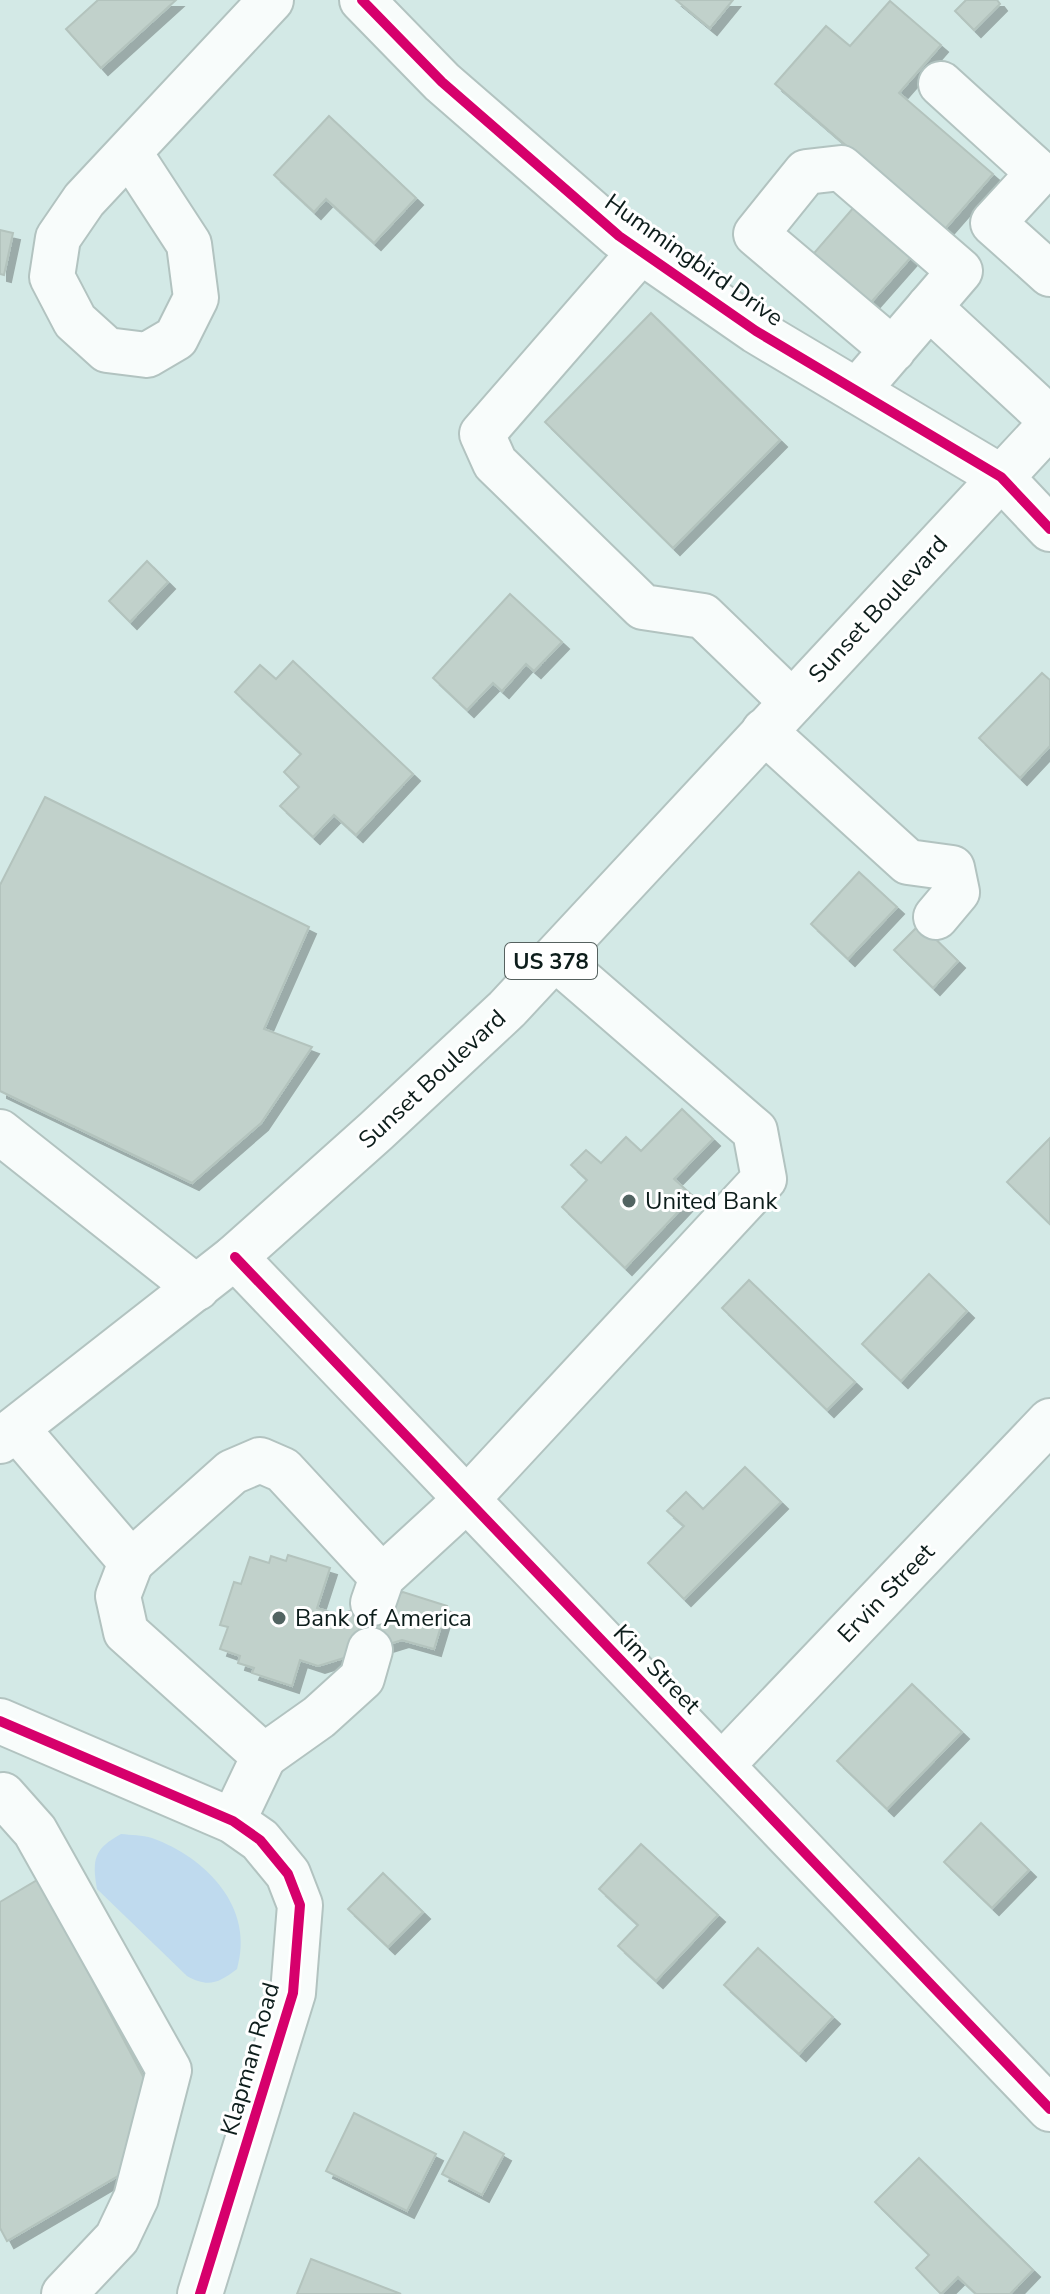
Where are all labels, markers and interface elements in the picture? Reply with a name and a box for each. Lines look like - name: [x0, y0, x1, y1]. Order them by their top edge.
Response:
- street label: Hummingbird Drive: [598, 186, 790, 334]
- street label: Sunset Boulevard: [801, 528, 955, 690]
- road number: US 378: [505, 943, 597, 979]
- street label: Sunset Boulevard: [351, 1002, 513, 1156]
- place label: United Bank: [645, 1185, 778, 1217]
- marker: United Bank: [620, 1192, 638, 1210]
- street label: Ervin Street: [831, 1536, 942, 1650]
- place label: Bank of America: [295, 1602, 472, 1634]
- marker: Bank of America: [270, 1609, 288, 1627]
- street label: Kim Street: [606, 1617, 708, 1721]
- street label: Klapman Road: [213, 1979, 287, 2139]

